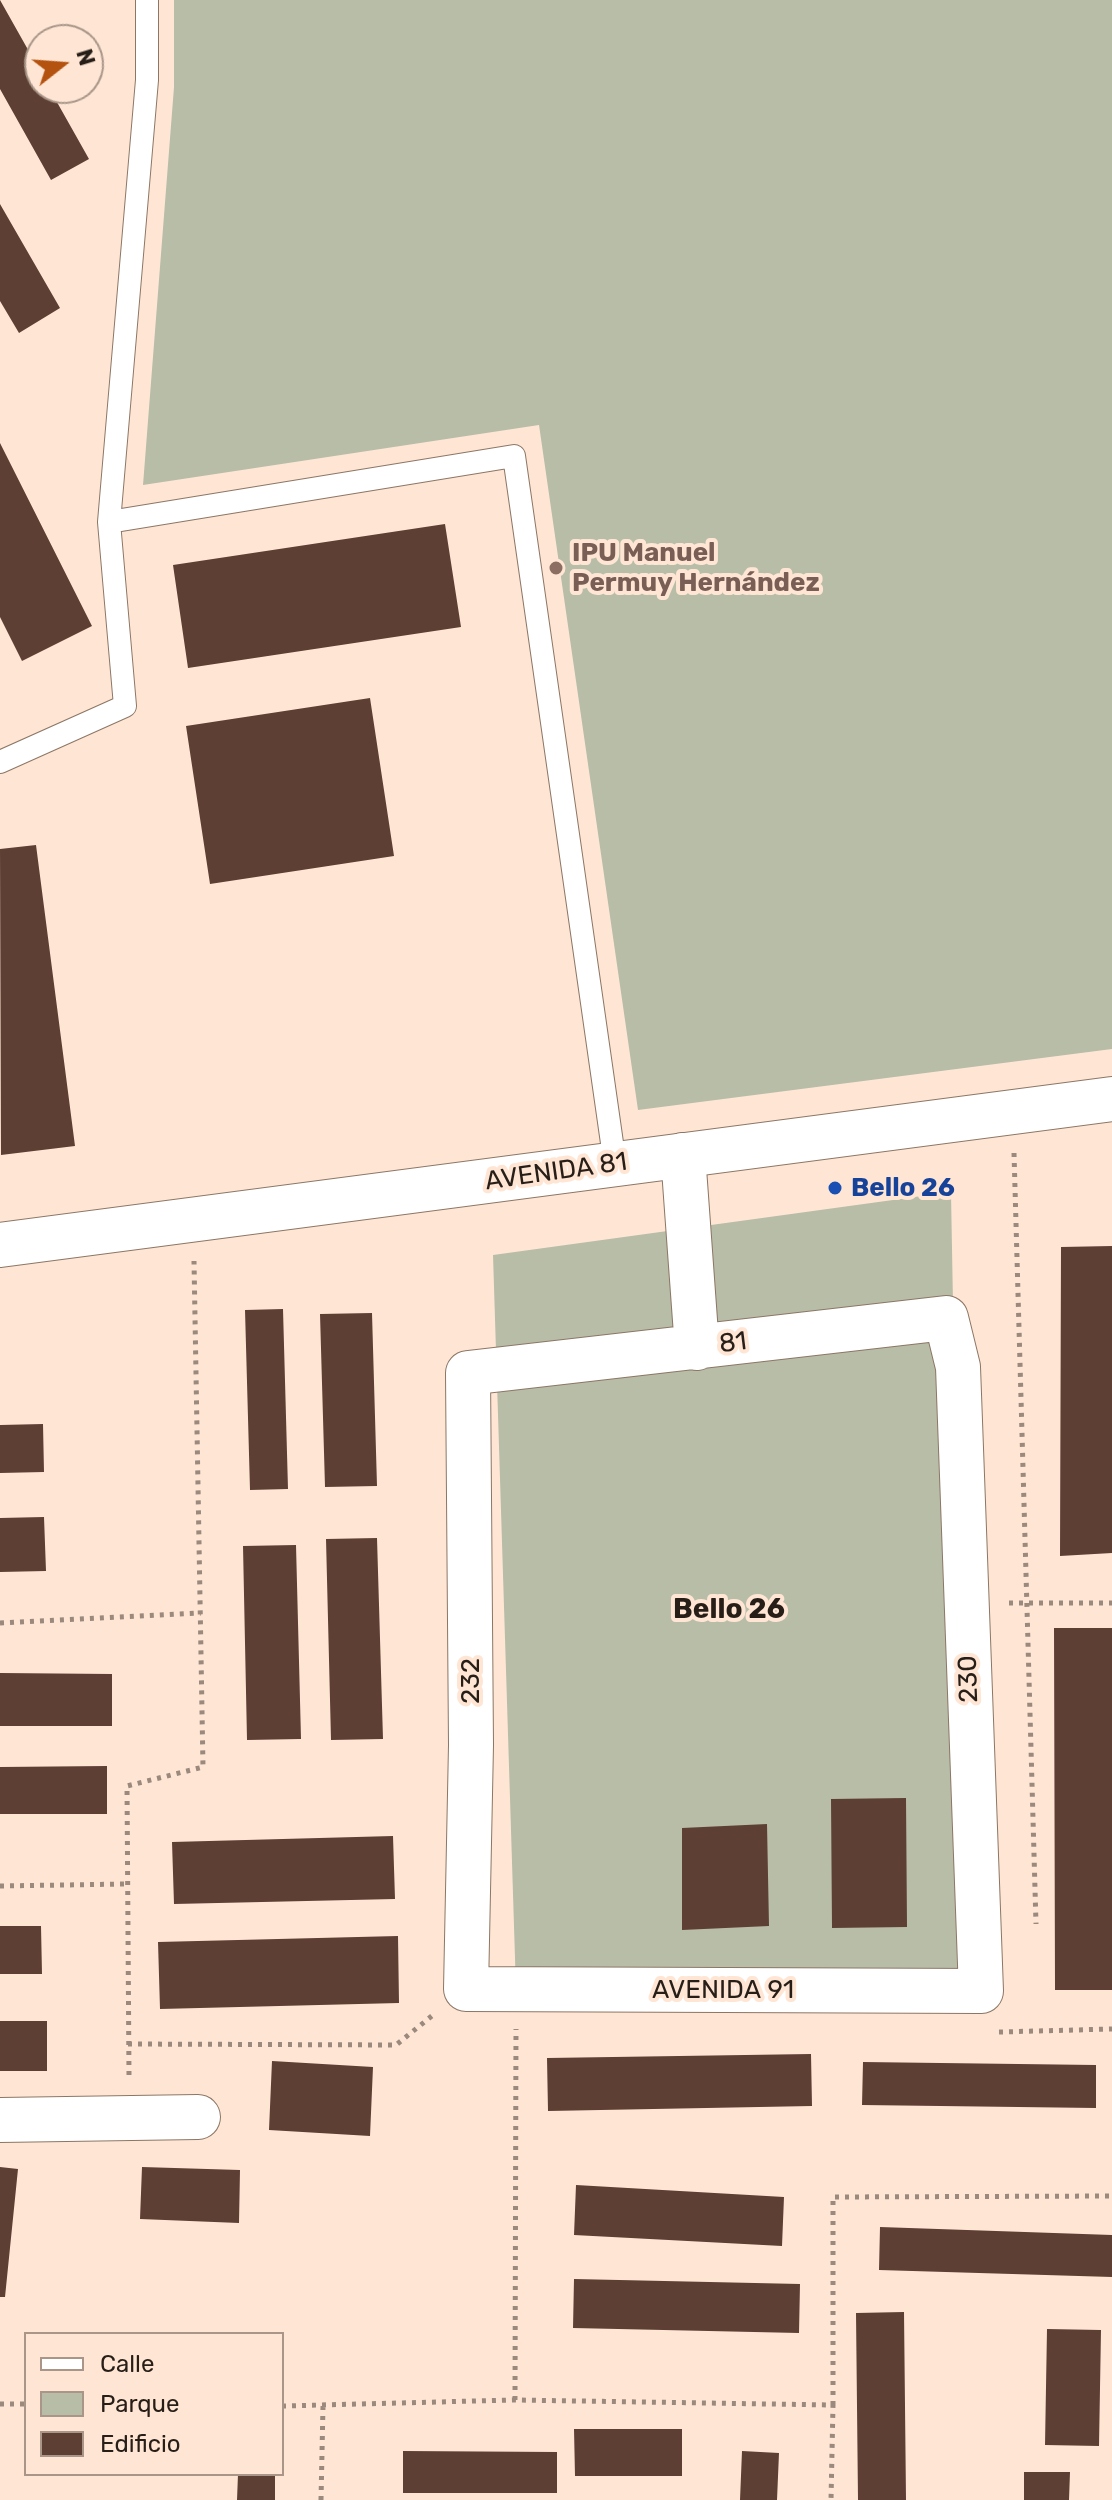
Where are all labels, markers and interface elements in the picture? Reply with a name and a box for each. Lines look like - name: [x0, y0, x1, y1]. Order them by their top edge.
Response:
- north arrow: [24, 24, 104, 104]
- text: N: [70, 46, 101, 69]
- place label: IPU Manuel Permuy Hernández: [572, 537, 820, 598]
- marker: IPU Manuel Permuy Hernández: [547, 559, 565, 577]
- street label: AVENIDA 81: [483, 1147, 629, 1197]
- place label: Bello 26: [851, 1172, 955, 1204]
- marker: Bello 26: [826, 1179, 844, 1197]
- street label: 81: [717, 1326, 749, 1360]
- district label: Bello 26: [673, 1593, 785, 1627]
- street label: 230: [953, 1655, 985, 1703]
- street label: 232: [455, 1658, 487, 1704]
- street label: AVENIDA 91: [652, 1974, 794, 2006]
- legend: [24, 2332, 284, 2476]
- text: Calle: [100, 2350, 154, 2378]
- text: Parque: [100, 2390, 179, 2418]
- text: Edificio: [100, 2430, 181, 2458]

